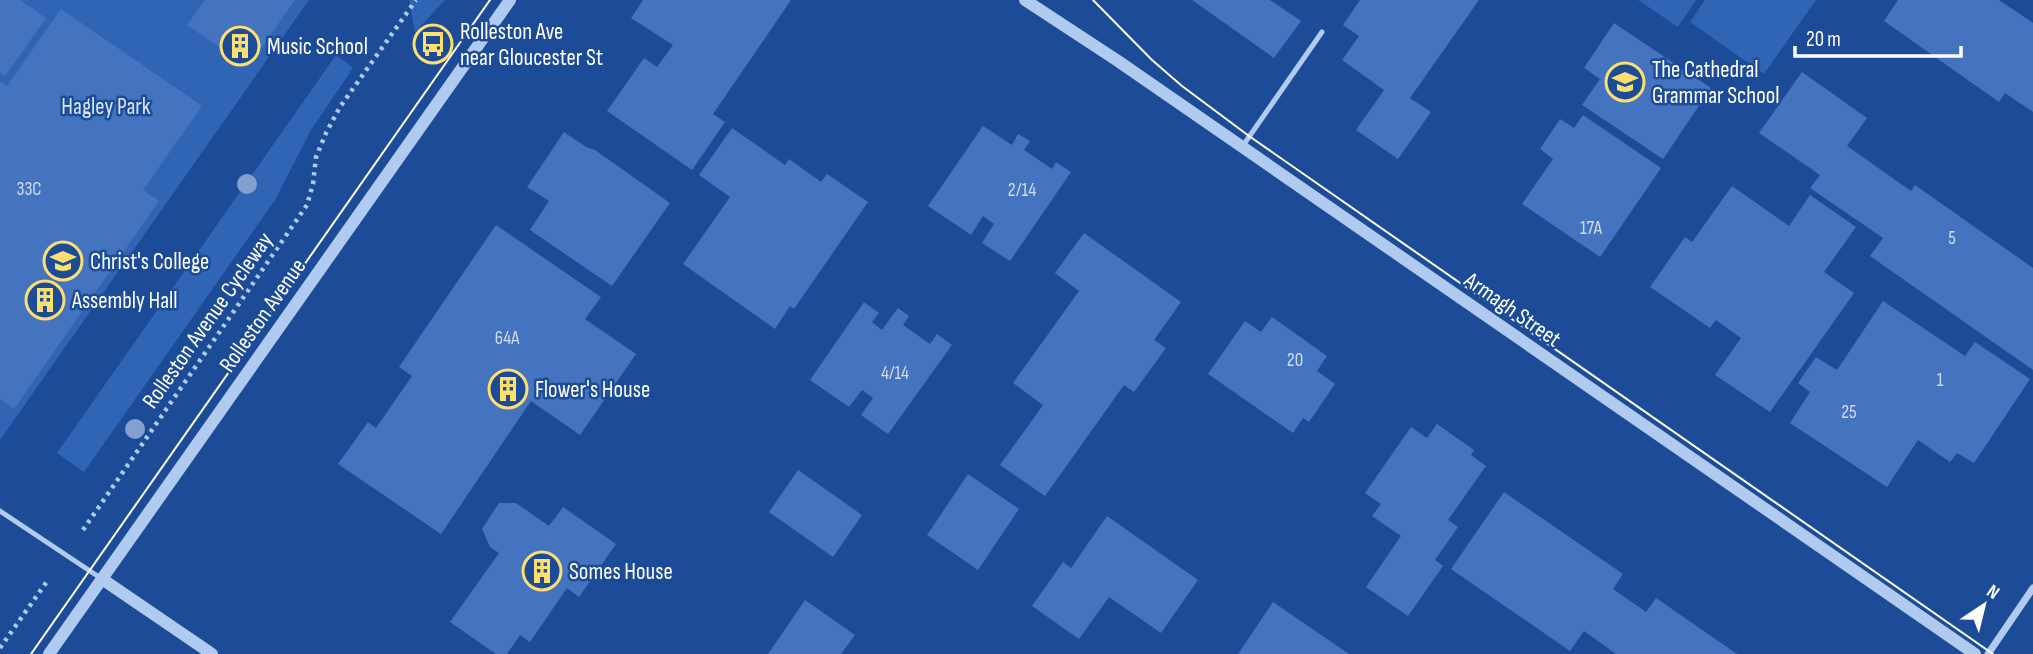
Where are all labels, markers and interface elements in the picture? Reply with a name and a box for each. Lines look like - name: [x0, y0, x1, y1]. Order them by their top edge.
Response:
- scale bar: [1795, 14, 1961, 58]
- place label: Rolleston Ave near Gloucester St: [460, 18, 603, 72]
- bus stop icon: Rolleston Ave near Gloucester St: [412, 23, 454, 65]
- building icon: Music School: [219, 25, 261, 67]
- text: 20 m: [1806, 27, 1841, 52]
- place label: Music School: [267, 33, 368, 61]
- place label: The Cathedral Grammar School: [1652, 56, 1780, 110]
- school or university icon: The Cathedral Grammar School: [1604, 61, 1646, 103]
- park label: Hagley Park: [61, 93, 151, 121]
- house number: 33C: [16, 178, 42, 201]
- house number: 2/14: [1008, 179, 1036, 202]
- house number: 17A: [1580, 217, 1603, 240]
- street label: Rolleston Avenue Cycleway: [137, 227, 279, 414]
- house number: 5: [1948, 227, 1956, 250]
- school or university icon: Christ's College: [42, 240, 84, 282]
- place label: Christ's College: [90, 248, 209, 276]
- street label: Rolleston Avenue: [213, 253, 312, 378]
- street label: Armagh Street: [1458, 266, 1566, 353]
- building icon: Assembly Hall: [24, 279, 66, 321]
- place label: Assembly Hall: [71, 287, 178, 315]
- house number: 64A: [495, 327, 520, 350]
- house number: 20: [1287, 349, 1303, 372]
- house number: 4/14: [881, 362, 909, 385]
- building icon: Flower's House: [487, 368, 529, 410]
- house number: 1: [1937, 369, 1944, 392]
- place label: Flower's House: [535, 376, 650, 404]
- house number: 25: [1841, 401, 1857, 424]
- building icon: Somes House: [521, 550, 563, 592]
- place label: Somes House: [569, 558, 673, 586]
- north arrow: [1949, 570, 2019, 640]
- text: N: [1982, 580, 2004, 605]

